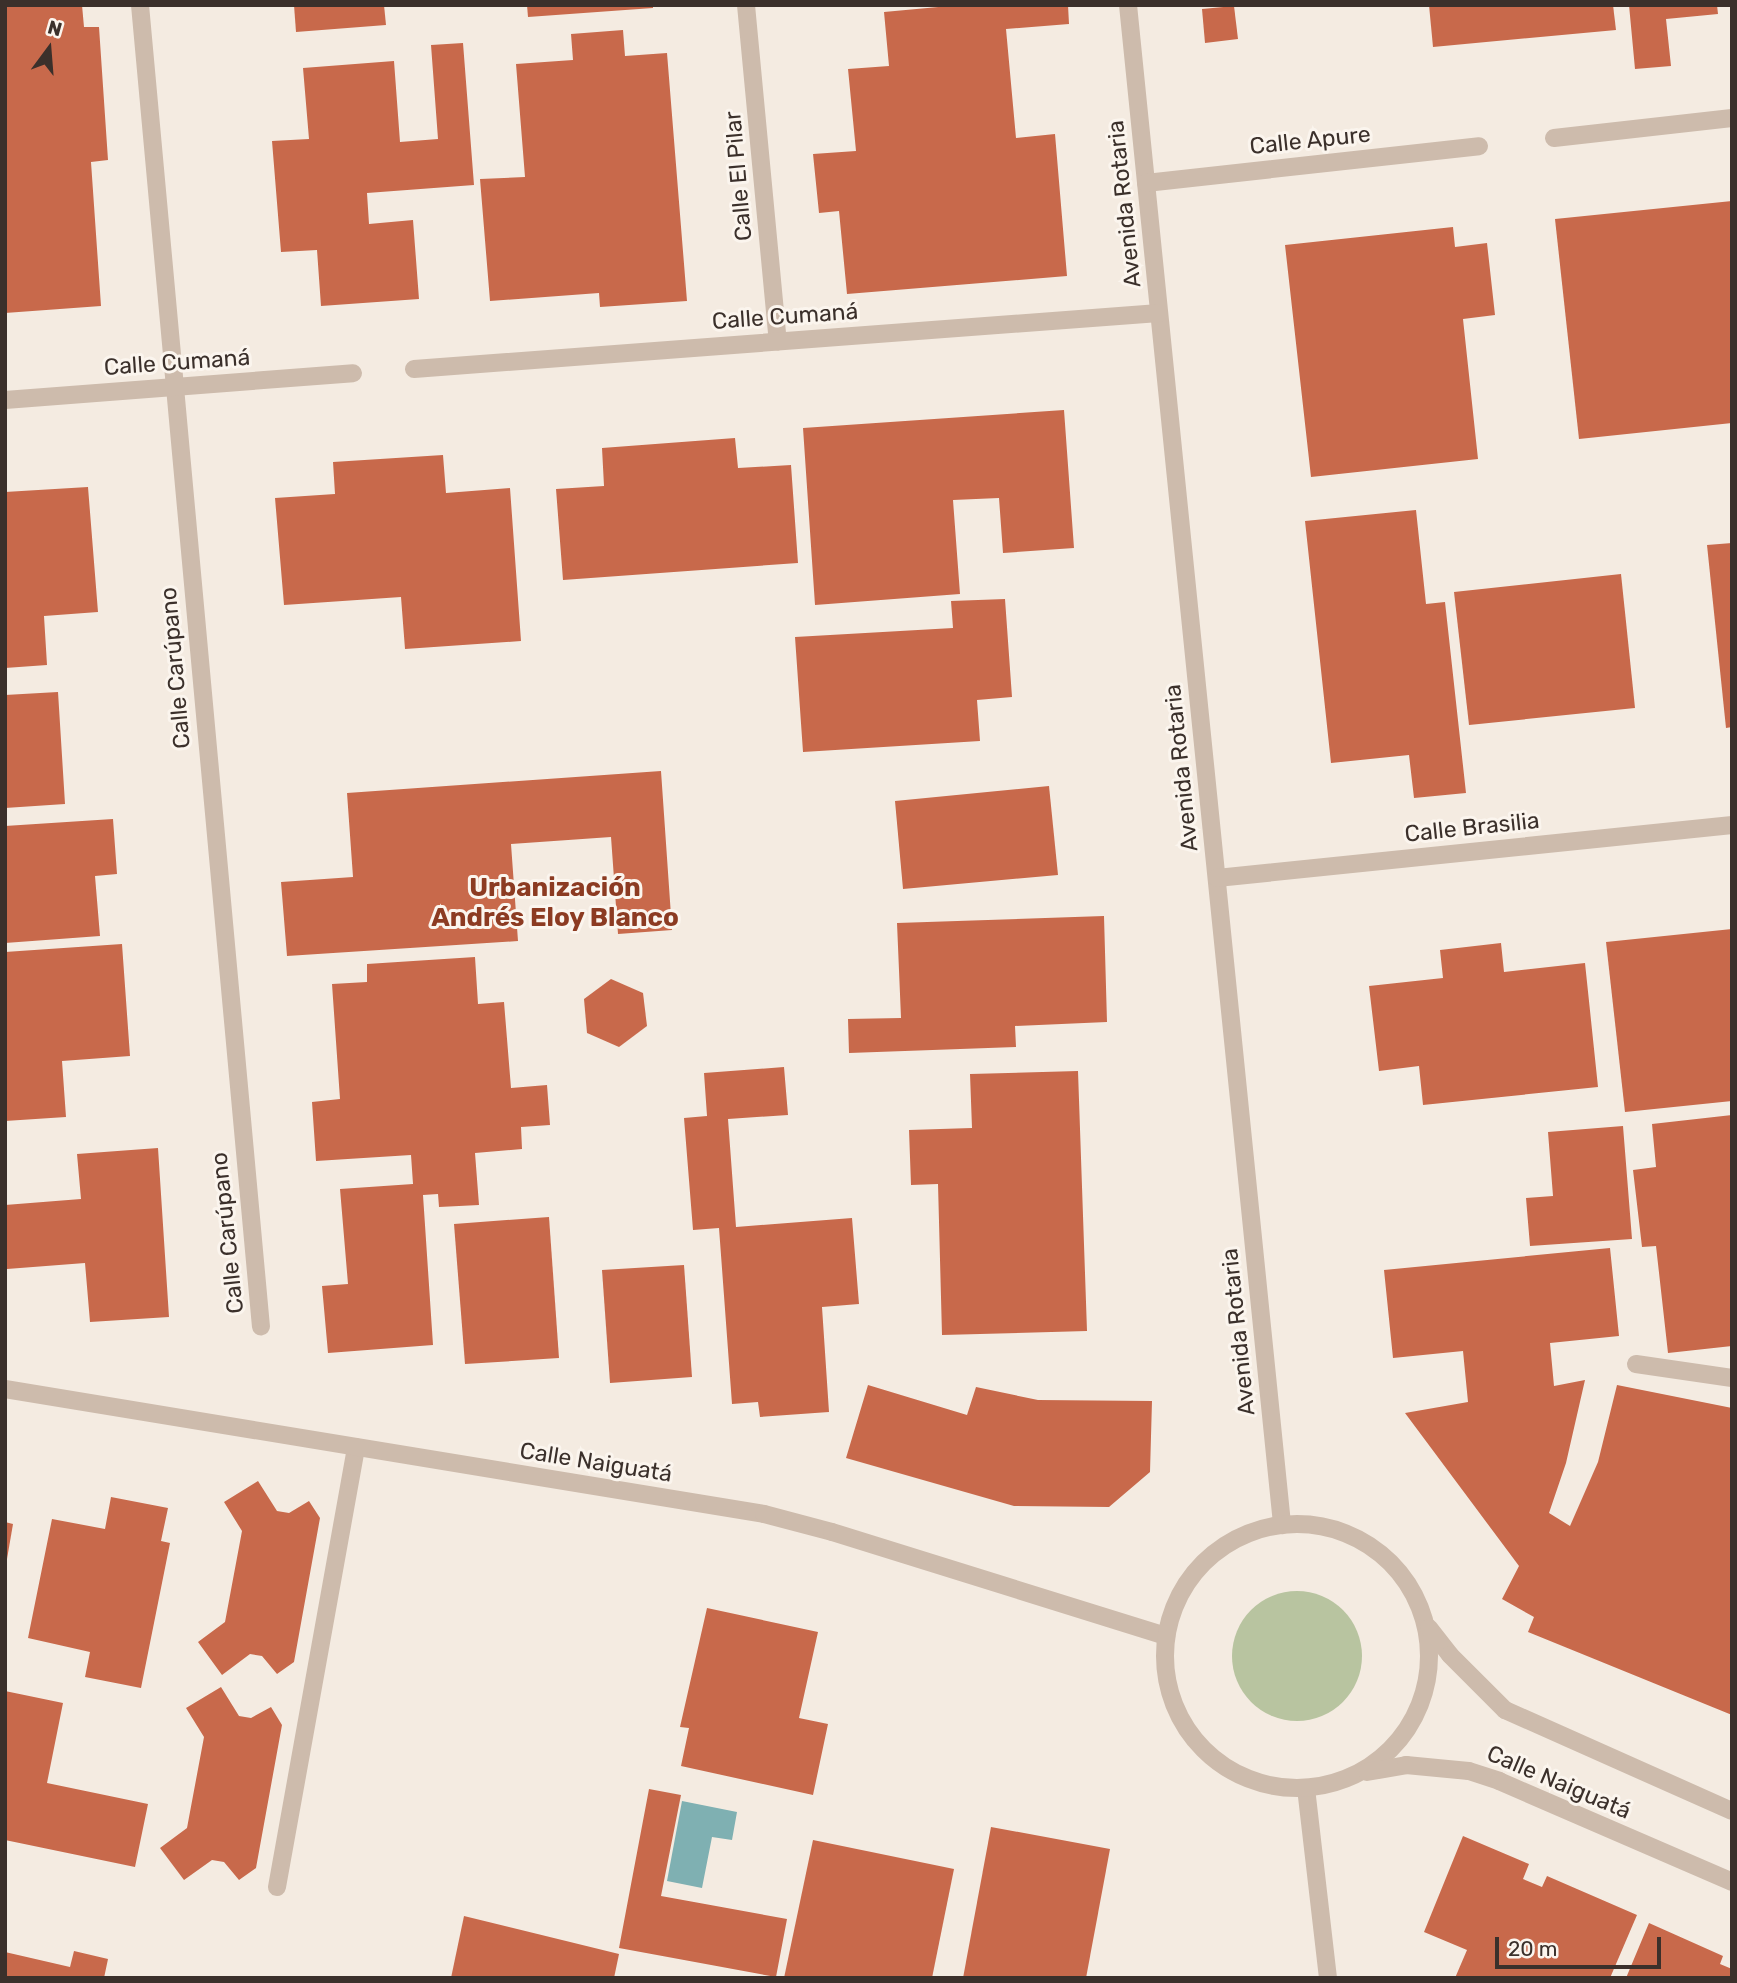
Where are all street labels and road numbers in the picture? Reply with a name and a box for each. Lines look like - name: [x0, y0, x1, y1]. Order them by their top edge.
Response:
- street label: Calle El Pilar: [719, 110, 757, 242]
- street label: Avenida Rotaria: [1101, 119, 1147, 289]
- street label: Calle Apure: [1248, 120, 1372, 160]
- street label: Calle Cumaná: [711, 297, 859, 335]
- street label: Calle Cumaná: [103, 343, 251, 381]
- street label: Calle Carúpano: [154, 586, 196, 750]
- street label: Avenida Rotaria: [1158, 683, 1204, 853]
- street label: Calle Brasilia: [1403, 806, 1541, 848]
- street label: Calle Carúpano: [205, 1151, 249, 1315]
- street label: Avenida Rotaria: [1215, 1247, 1261, 1417]
- street label: Calle Naiguatá: [518, 1436, 674, 1488]
- street label: Calle Naiguatá: [1483, 1739, 1635, 1825]

